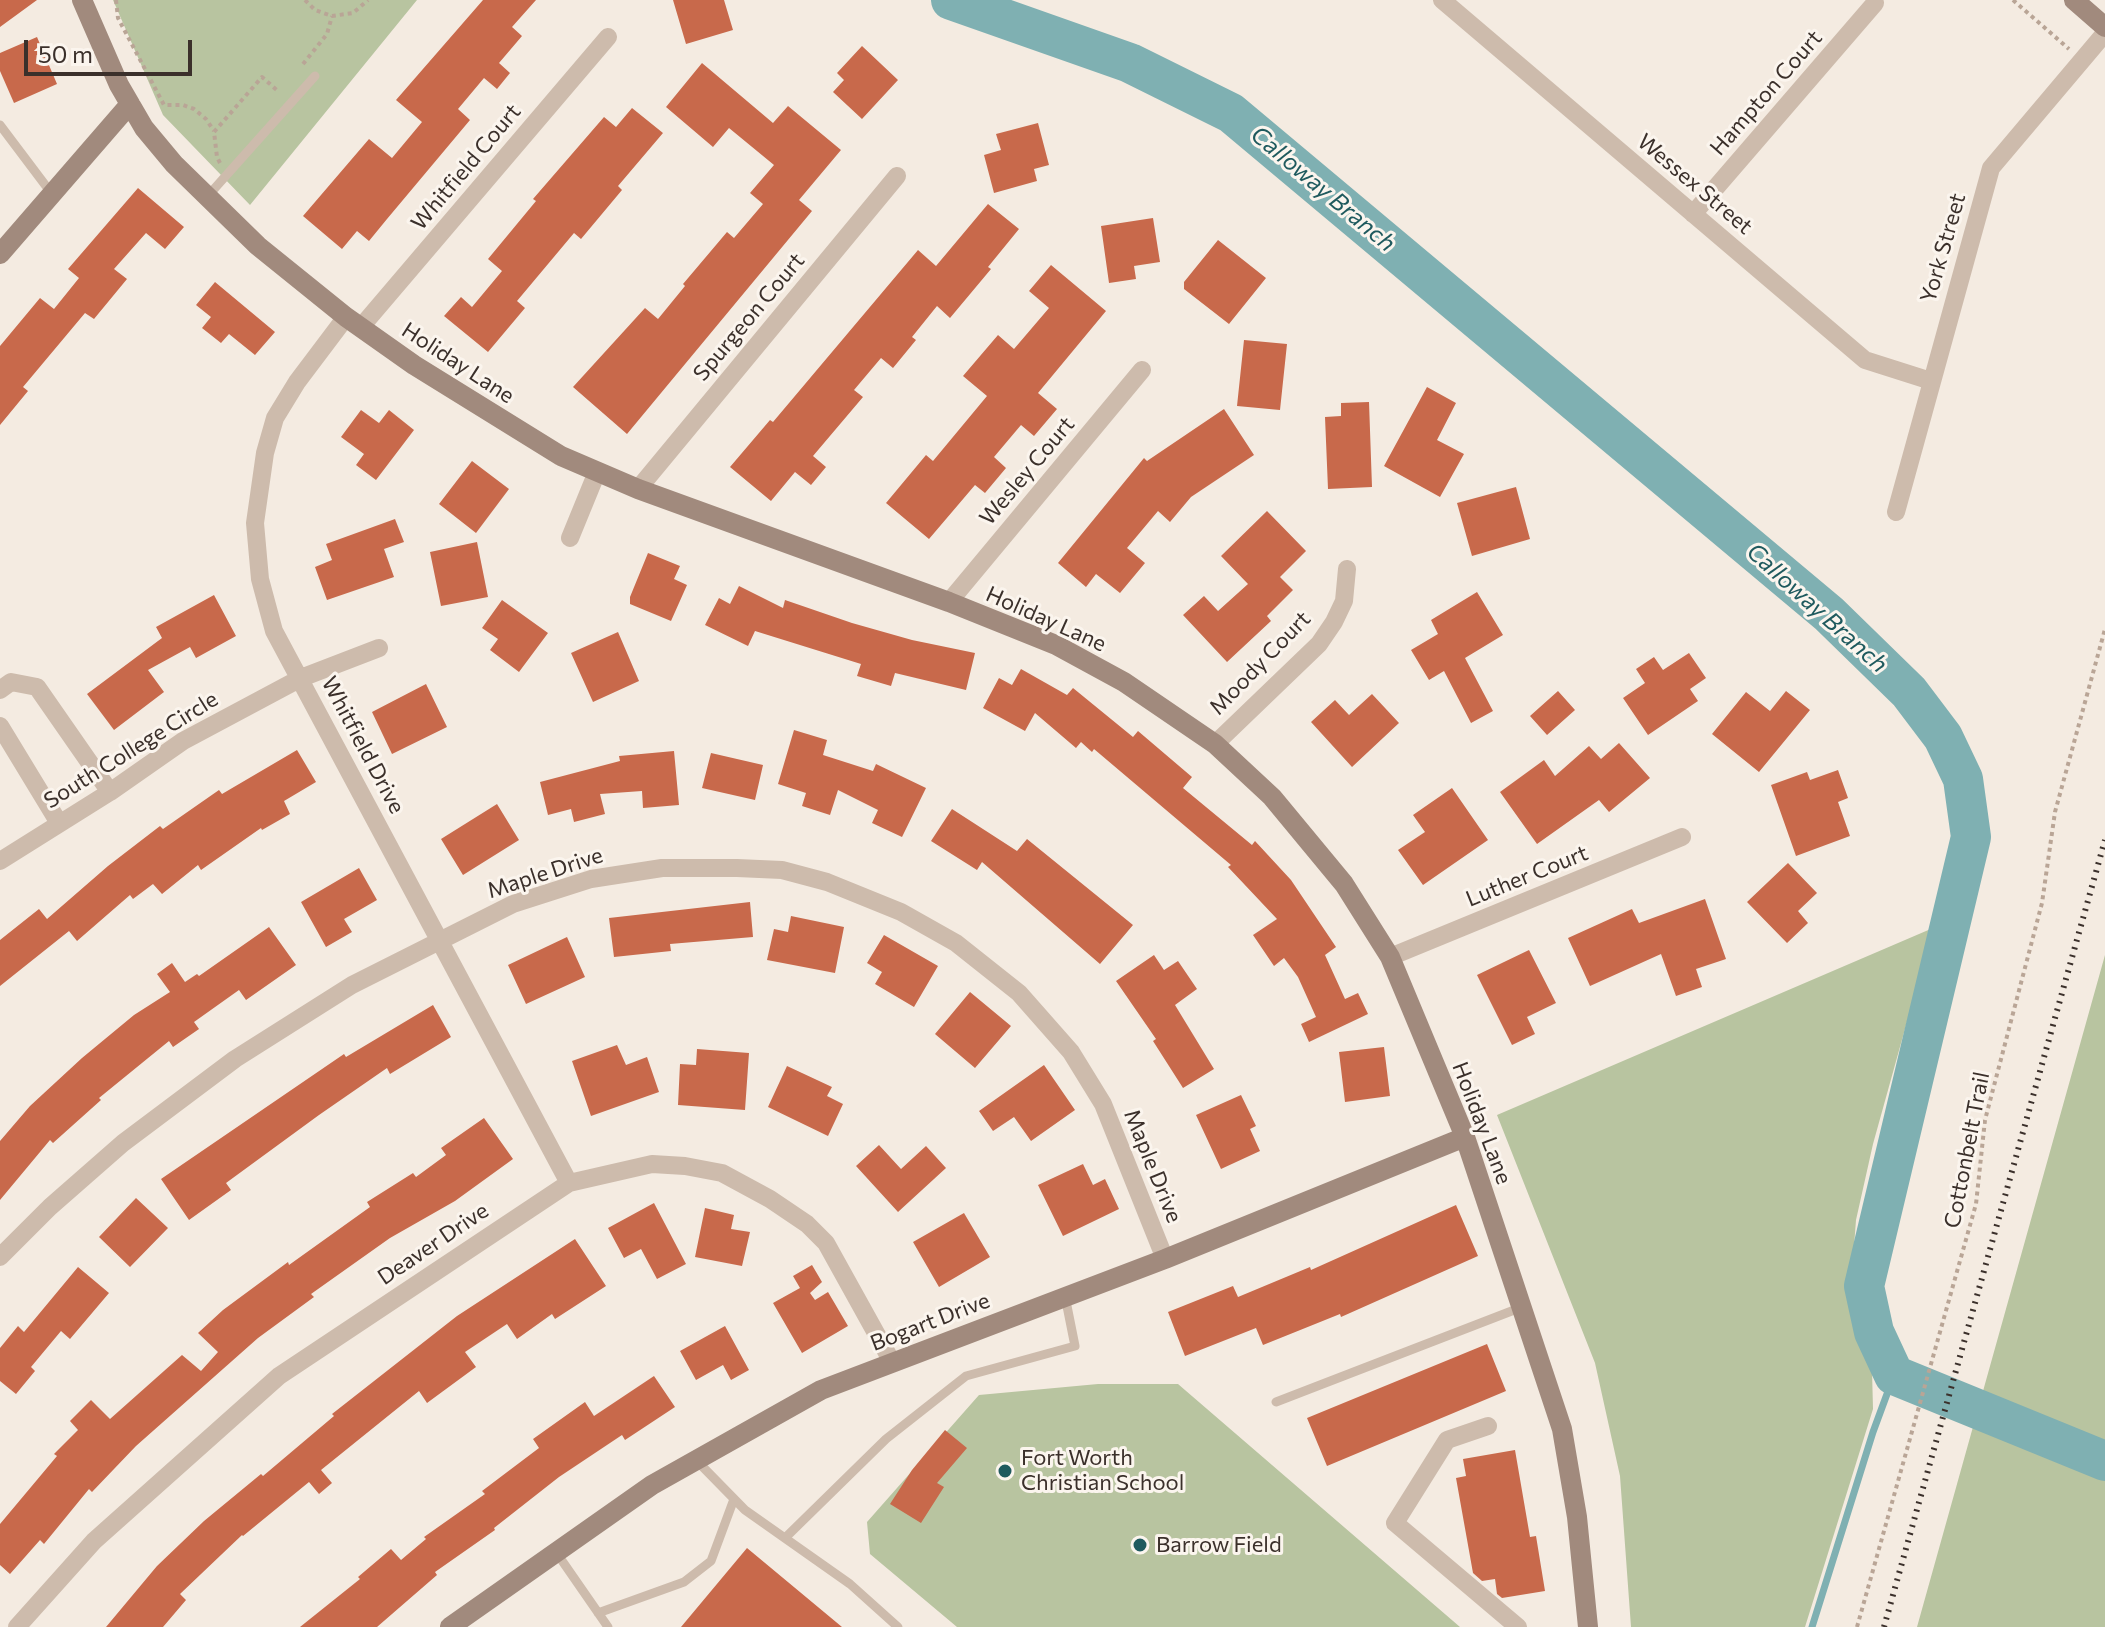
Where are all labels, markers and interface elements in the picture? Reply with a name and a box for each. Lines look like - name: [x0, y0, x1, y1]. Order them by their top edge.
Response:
- scale bar: [28, 24, 196, 74]
- street label: Hampton Court: [1704, 25, 1828, 161]
- text: 50 m: [38, 39, 93, 68]
- street label: Whitfield Court: [406, 99, 526, 235]
- water label: Calloway Branch: [1245, 120, 1401, 258]
- street label: Wessex Street: [1632, 128, 1758, 240]
- street label: York Street: [1915, 190, 1971, 306]
- street label: Spurgeon Court: [688, 248, 810, 386]
- street label: Holiday Lane: [397, 317, 519, 409]
- street label: Wesley Court: [974, 411, 1080, 531]
- water label: Calloway Branch: [1741, 537, 1893, 679]
- street label: Holiday Lane: [982, 581, 1110, 657]
- street label: Moody Court: [1204, 606, 1316, 720]
- street label: Whitfield Drive: [316, 672, 410, 818]
- street label: South College Circle: [39, 686, 223, 814]
- street label: Luther Court: [1462, 840, 1592, 912]
- street label: Maple Drive: [484, 842, 606, 904]
- street label: Holiday Lane: [1447, 1058, 1517, 1188]
- street label: Cottonbelt Trail: [1939, 1070, 1995, 1230]
- street label: Maple Drive: [1118, 1105, 1188, 1227]
- street label: Deaver Drive: [373, 1197, 493, 1291]
- street label: Bogart Drive: [867, 1287, 993, 1357]
- place label: Fort Worth Christian School: [1021, 1445, 1184, 1496]
- marker: Fort Worth Christian School: [996, 1462, 1014, 1480]
- place label: Barrow Field: [1156, 1532, 1282, 1558]
- marker: Barrow Field: [1131, 1536, 1149, 1554]

